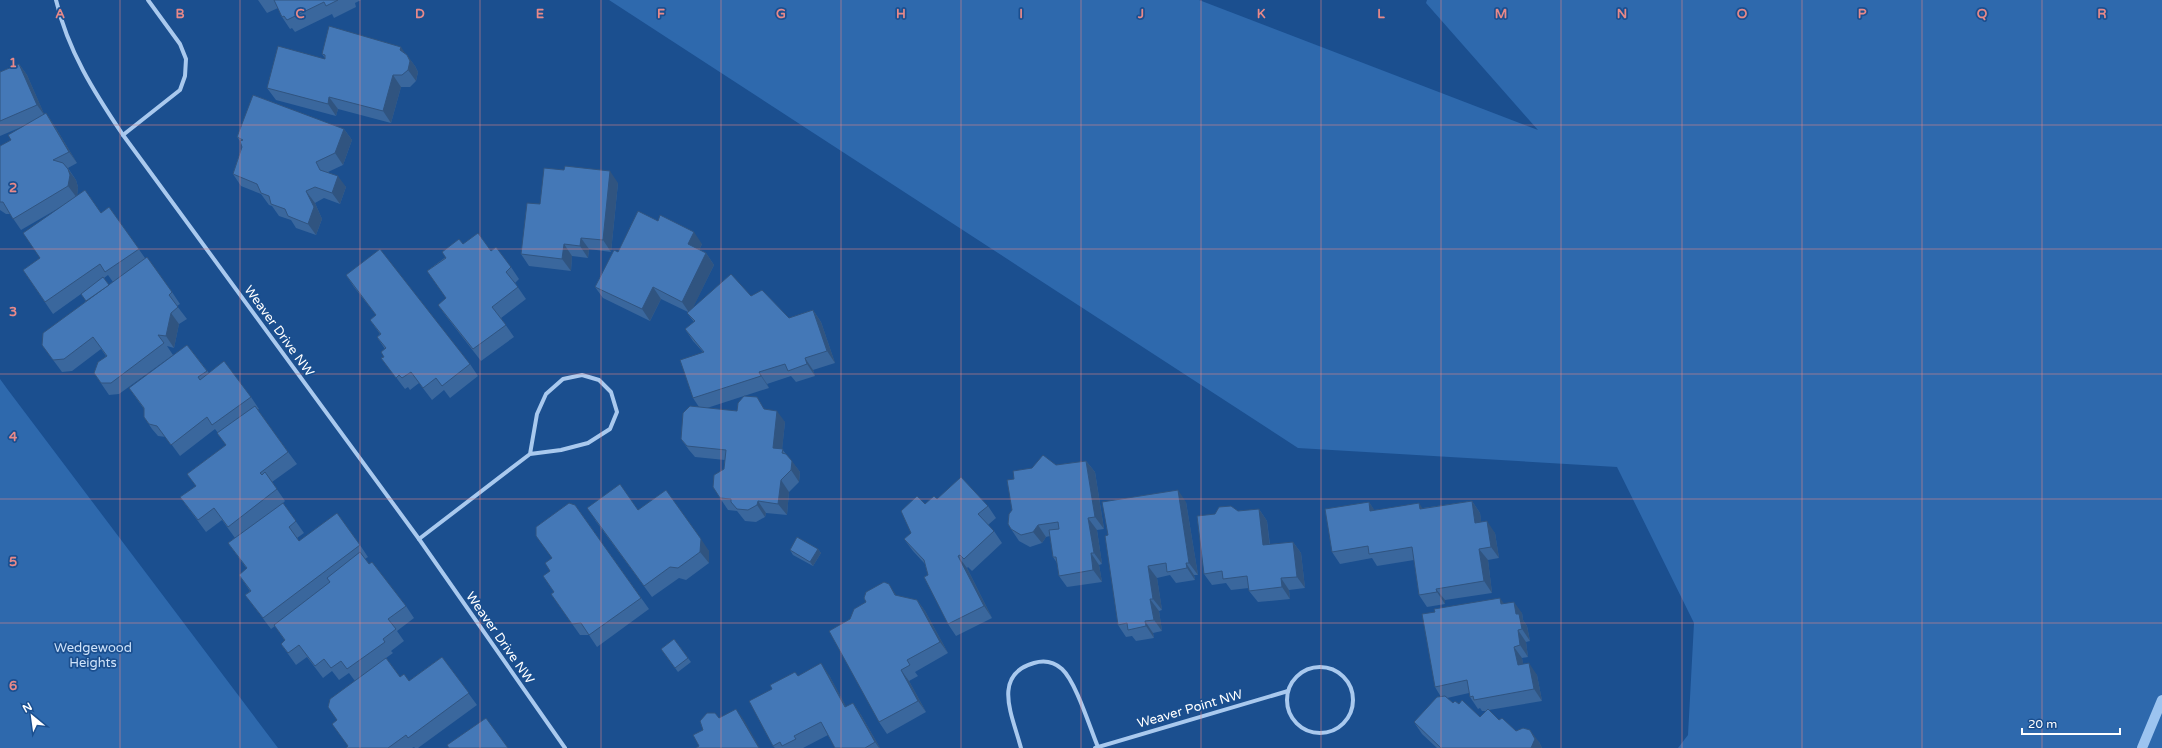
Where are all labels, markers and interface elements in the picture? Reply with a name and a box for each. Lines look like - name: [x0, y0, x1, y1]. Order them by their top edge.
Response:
- text: A: [55, 6, 65, 22]
- text: B: [175, 6, 185, 22]
- text: C: [295, 6, 305, 22]
- text: D: [415, 6, 425, 22]
- text: E: [536, 6, 544, 22]
- text: F: [657, 6, 665, 22]
- text: G: [776, 6, 786, 22]
- text: H: [896, 6, 906, 22]
- text: I: [1019, 6, 1023, 22]
- text: J: [1137, 6, 1144, 22]
- text: K: [1257, 6, 1266, 22]
- text: L: [1377, 6, 1385, 22]
- text: M: [1495, 6, 1507, 22]
- text: N: [1617, 6, 1627, 22]
- text: O: [1737, 6, 1748, 22]
- text: P: [1858, 6, 1867, 22]
- text: Q: [1977, 6, 1988, 22]
- text: R: [2097, 6, 2107, 22]
- text: 1: [9, 55, 17, 71]
- text: 2: [9, 180, 17, 196]
- street label: Weaver Drive NW: [241, 282, 317, 380]
- text: 3: [9, 304, 17, 320]
- text: 4: [9, 429, 18, 445]
- text: 5: [9, 554, 17, 570]
- street label: Weaver Drive NW: [462, 589, 538, 687]
- park label: Wedgewood Heights: [54, 640, 132, 671]
- text: 6: [9, 678, 17, 694]
- street label: Weaver Point NW: [1135, 686, 1245, 732]
- north arrow: [12, 696, 52, 736]
- text: N: [20, 700, 34, 716]
- scale bar: [2022, 710, 2120, 736]
- text: 20 m: [2028, 717, 2057, 731]

